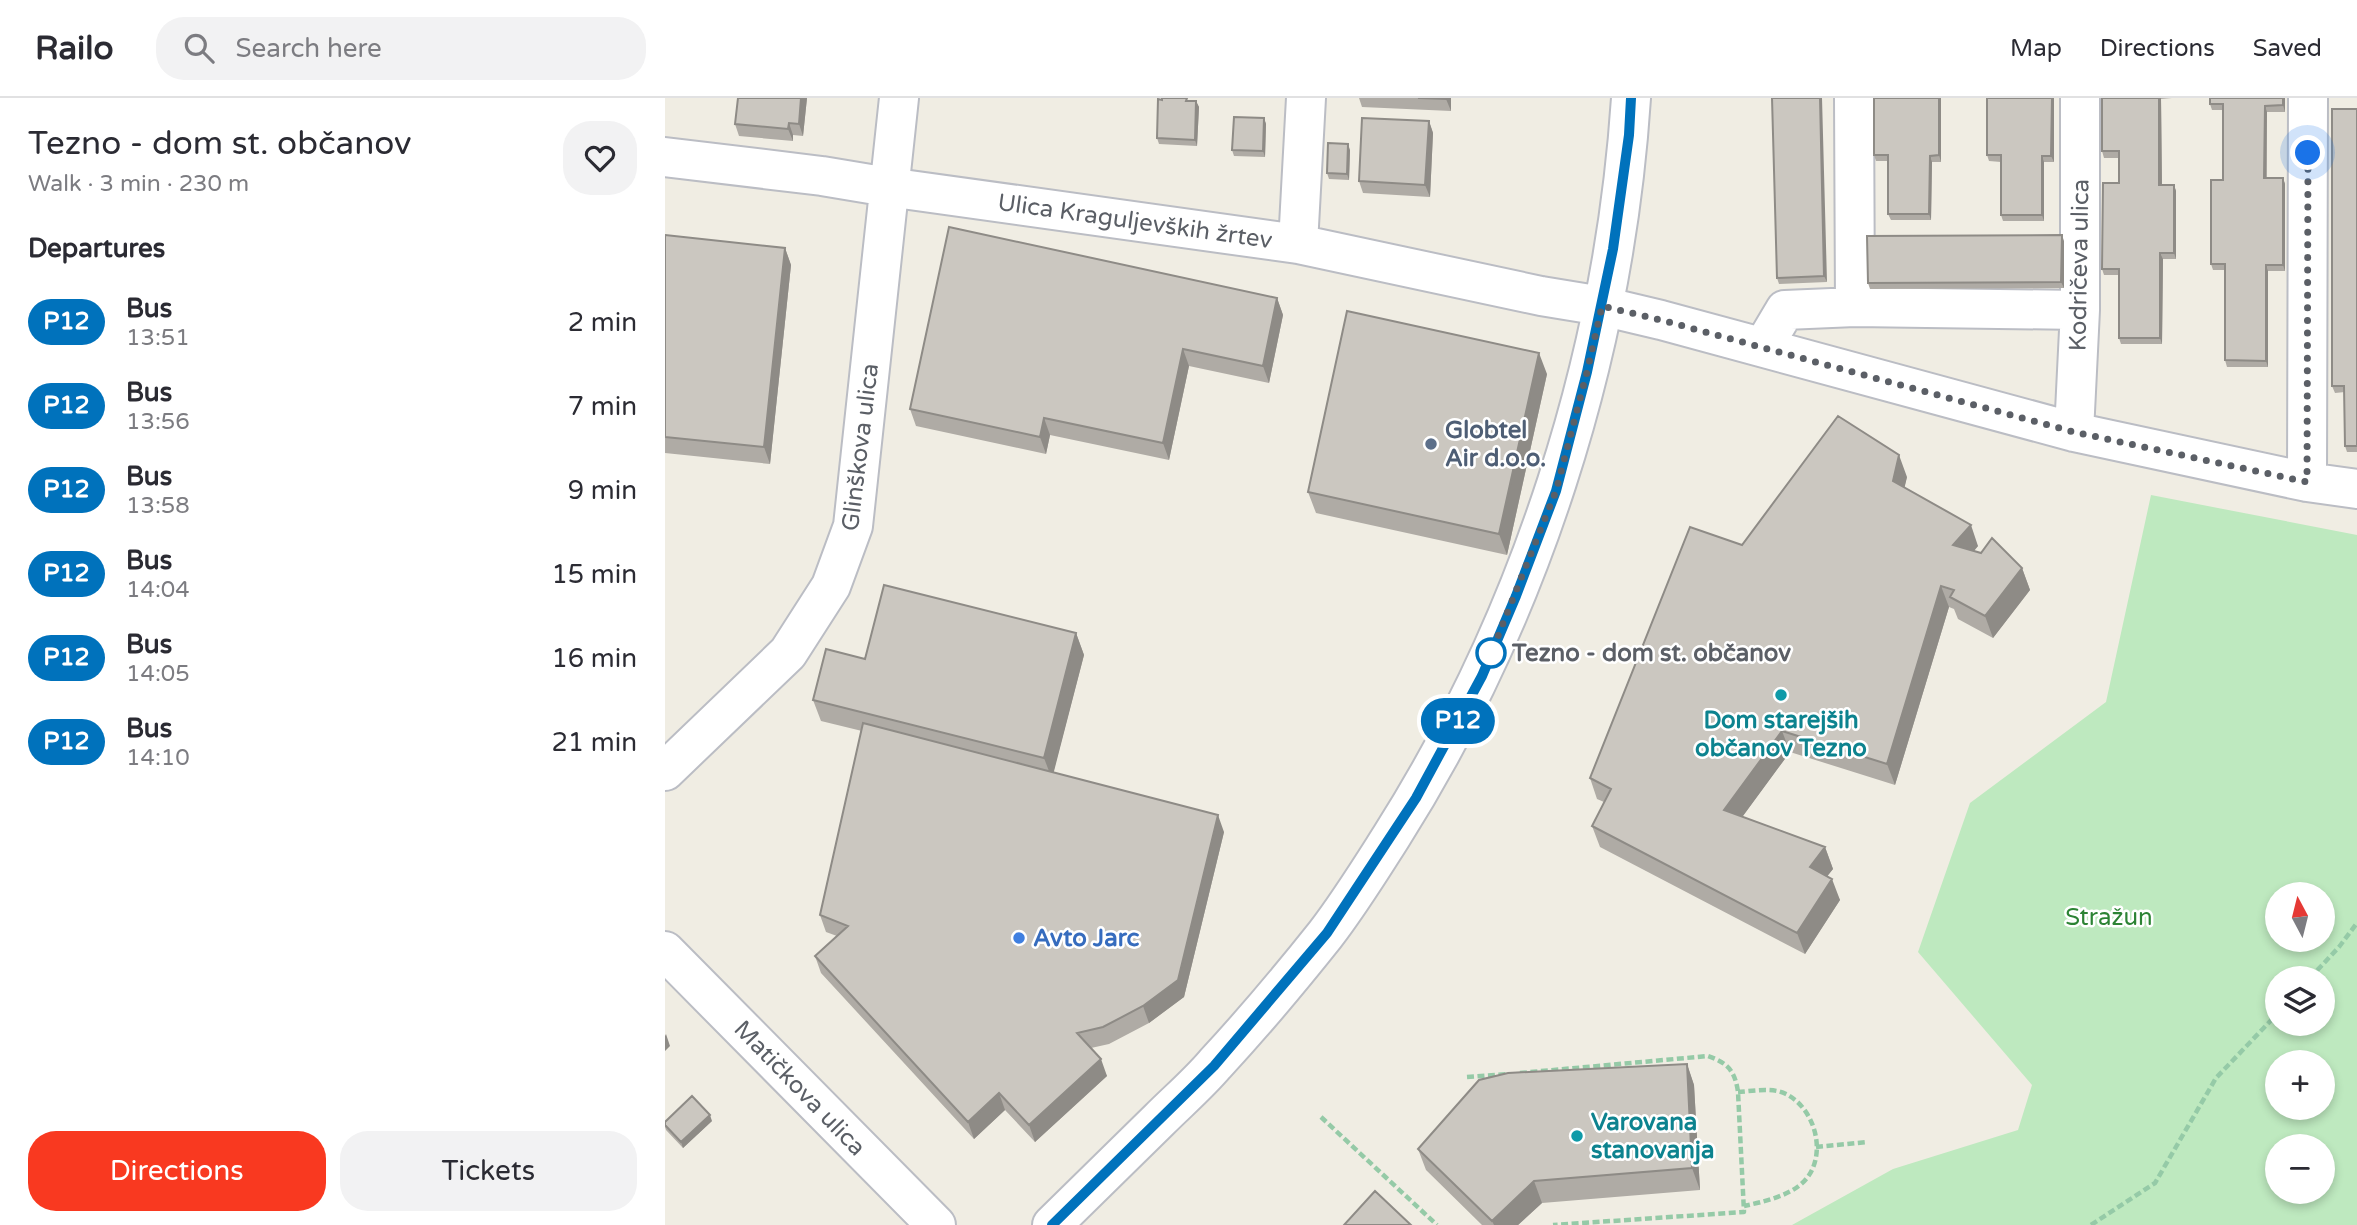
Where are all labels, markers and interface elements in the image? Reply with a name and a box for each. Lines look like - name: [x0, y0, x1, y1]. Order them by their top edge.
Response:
- search box: [156, 17, 646, 80]
- text: Railo: [35, 29, 114, 68]
- icon: search: [180, 29, 218, 67]
- text: Search here: [236, 33, 382, 64]
- text: Map: [2010, 34, 2062, 63]
- text: Directions: [2100, 34, 2215, 63]
- text: Saved: [2253, 34, 2322, 63]
- button: heart: [563, 121, 637, 195]
- text: Tezno - dom st. občanov: [28, 124, 412, 163]
- your location: [2290, 135, 2325, 170]
- text: Walk · 3 min · 230 m: [28, 170, 249, 198]
- street label: Kodričeva ulica: [2063, 179, 2096, 351]
- street label: Ulica Kraguljevških žrtev: [996, 188, 1274, 255]
- text: Departures: [28, 233, 165, 264]
- text: Bus: [126, 293, 172, 324]
- text: P12: [43, 307, 90, 336]
- text: 2 min: [568, 307, 637, 338]
- text: 13:51: [126, 324, 190, 352]
- street label: Glinškova ulica: [836, 362, 885, 533]
- text: Bus: [126, 377, 172, 408]
- text: P12: [43, 391, 90, 420]
- text: 7 min: [568, 391, 637, 422]
- text: 13:56: [126, 408, 190, 436]
- place label: Globtel Air d.o.o.: [1445, 416, 1546, 473]
- marker: Globtel Air d.o.o.: [1423, 436, 1439, 452]
- text: Bus: [126, 461, 172, 492]
- text: P12: [43, 475, 90, 504]
- text: 9 min: [568, 475, 637, 506]
- text: 13:58: [126, 492, 190, 520]
- text: Bus: [126, 545, 172, 576]
- text: P12: [43, 559, 90, 588]
- text: 15 min: [551, 559, 637, 590]
- text: 14:04: [126, 576, 190, 604]
- text: Bus: [126, 629, 172, 660]
- marker: Tezno - dom st. občanov: [1476, 638, 1506, 668]
- place label: Tezno - dom st. občanov: [1511, 639, 1791, 668]
- text: P12: [43, 643, 90, 672]
- text: 16 min: [551, 643, 637, 674]
- text: 14:05: [126, 660, 190, 688]
- marker: Dom starejših občanov Tezno: [1773, 687, 1789, 703]
- line badge: P12: [1418, 698, 1498, 744]
- text: P12: [1435, 706, 1481, 735]
- place label: Dom starejših občanov Tezno: [1695, 706, 1867, 763]
- text: Bus: [126, 713, 172, 744]
- text: P12: [43, 727, 90, 756]
- text: 21 min: [551, 727, 637, 758]
- text: 14:10: [126, 744, 190, 772]
- north arrow: [2265, 882, 2335, 952]
- map controls: [2265, 882, 2335, 1204]
- park label: Stražun: [2065, 903, 2153, 932]
- place label: Avto Jarc: [1033, 924, 1140, 953]
- marker: Avto Jarc: [1011, 930, 1027, 946]
- button: layers: [2265, 966, 2335, 1036]
- street label: Matičkova ulica: [728, 1015, 871, 1162]
- button: +: [2265, 1050, 2335, 1120]
- place label: Varovana stanovanja: [1591, 1108, 1714, 1165]
- marker: Varovana stanovanja: [1569, 1128, 1585, 1144]
- button: Directions: [28, 1131, 326, 1211]
- button: Tickets: [340, 1131, 637, 1211]
- button: −: [2265, 1134, 2335, 1204]

